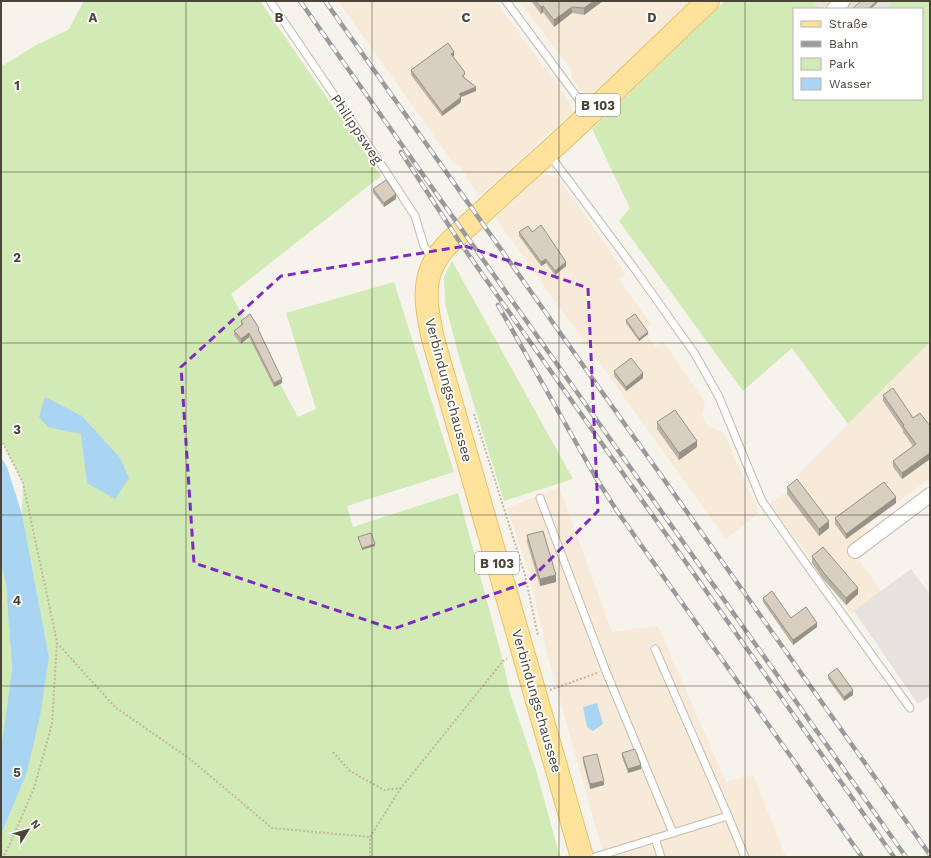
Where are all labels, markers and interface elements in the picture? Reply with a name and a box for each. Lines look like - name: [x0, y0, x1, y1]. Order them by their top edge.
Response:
- legend: [793, 8, 923, 100]
- text: A: [89, 10, 98, 25]
- text: B: [275, 10, 284, 25]
- text: C: [462, 10, 471, 25]
- text: D: [647, 10, 657, 25]
- text: Straße: [829, 17, 868, 31]
- text: Bahn: [829, 37, 858, 51]
- text: Park: [829, 57, 855, 71]
- text: Wasser: [829, 77, 871, 91]
- text: 1: [14, 78, 20, 93]
- street label: Philippsweg: [328, 91, 386, 167]
- road number: B 103: [576, 94, 620, 116]
- text: 2: [13, 250, 21, 265]
- street label: Verbindungschaussee: [422, 316, 476, 464]
- text: 3: [13, 422, 21, 437]
- road number: B 103: [475, 552, 519, 574]
- text: 4: [13, 593, 22, 608]
- street label: Verbindungschaussee: [509, 628, 565, 774]
- text: 5: [13, 765, 21, 780]
- north arrow: [8, 810, 48, 850]
- text: N: [28, 817, 43, 831]

